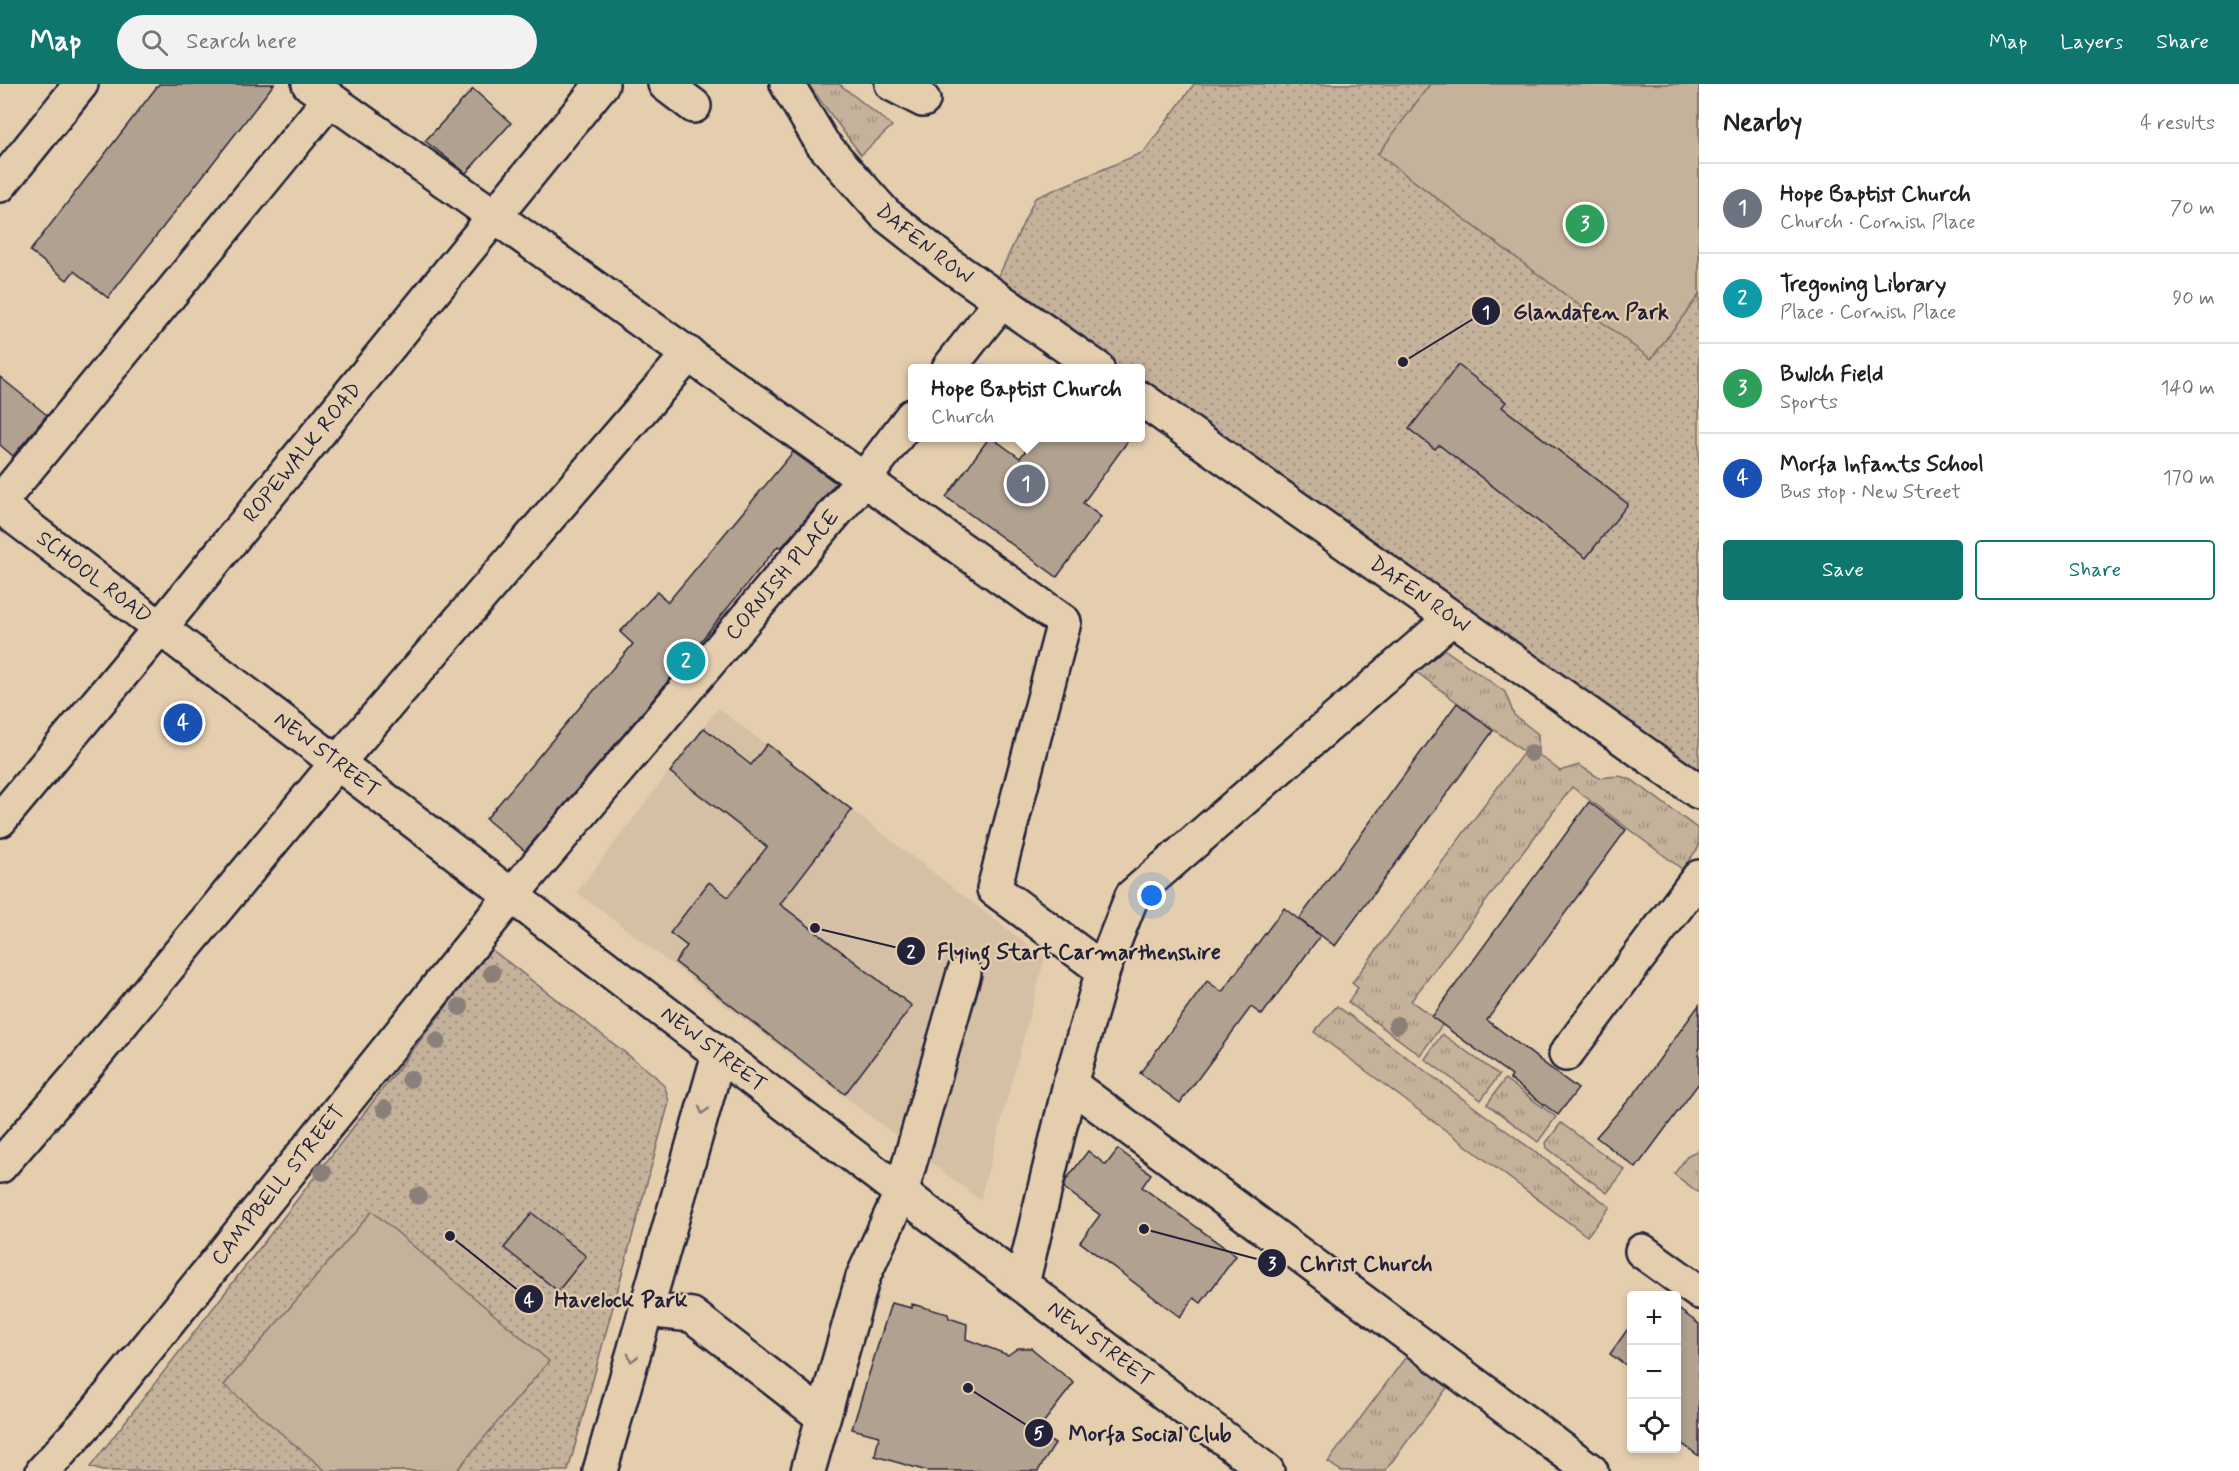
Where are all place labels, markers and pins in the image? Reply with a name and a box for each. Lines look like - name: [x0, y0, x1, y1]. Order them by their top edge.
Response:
- pin: 3: [1566, 202, 1604, 246]
- callout: Glandafen Park: [1471, 291, 1681, 331]
- pin: 1: [1006, 462, 1046, 506]
- pin: 2: [666, 638, 706, 684]
- pin: 4: [164, 700, 202, 746]
- callout: Flying Start Carmarthenshire: [896, 931, 1233, 971]
- callout: Christ Church: [1257, 1243, 1444, 1283]
- callout: Havelock Park: [514, 1279, 697, 1319]
- callout: Morfa Social Club: [1024, 1413, 1245, 1453]

